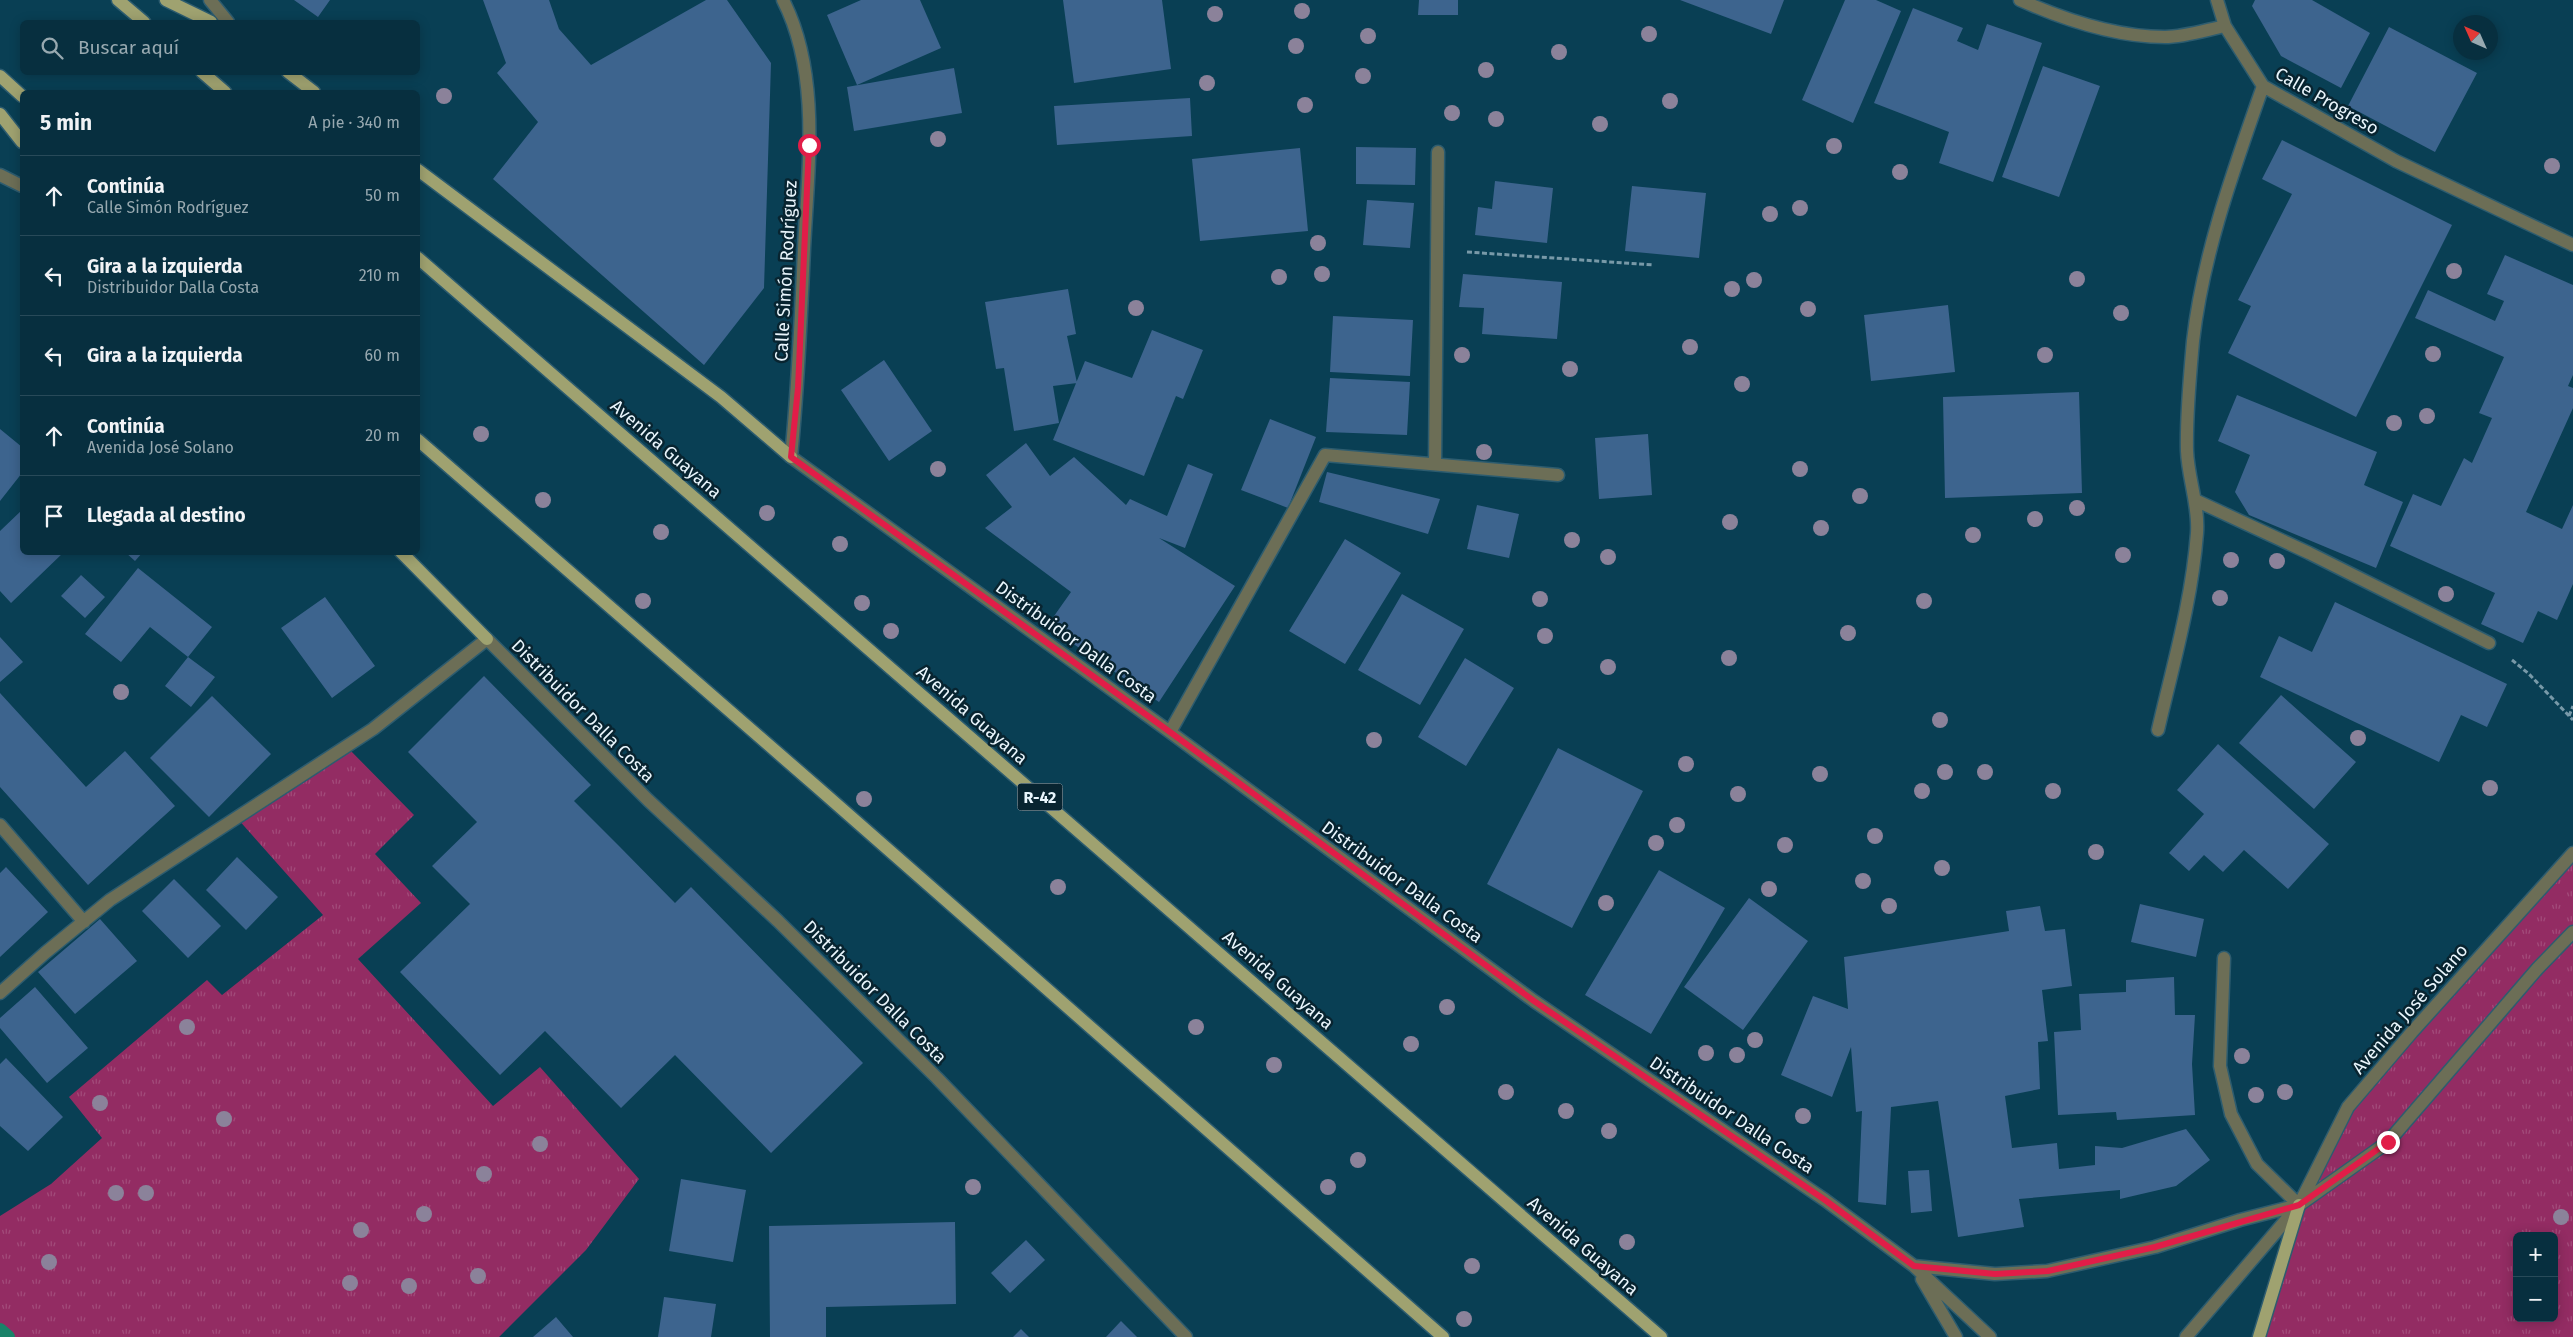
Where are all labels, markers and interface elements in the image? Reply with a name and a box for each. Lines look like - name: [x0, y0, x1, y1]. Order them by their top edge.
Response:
- north arrow: [2453, 15, 2498, 60]
- search box: [20, 20, 420, 75]
- icon: search: [38, 34, 66, 62]
- text: Buscar aquí: [78, 36, 179, 59]
- street label: Calle Progreso: [2271, 62, 2383, 140]
- text: 5 min: [40, 110, 92, 136]
- text: A pie · 340 m: [308, 113, 400, 132]
- route start: [798, 134, 821, 157]
- text: Continúa: [87, 175, 165, 198]
- street label: Calle Simón Rodríguez: [770, 180, 802, 362]
- icon: ahead: [40, 182, 68, 210]
- text: 50 m: [365, 186, 400, 205]
- text: Calle Simón Rodríguez: [87, 198, 249, 217]
- text: Gira a la izquierda: [87, 255, 243, 278]
- icon: left: [40, 262, 68, 290]
- text: 210 m: [359, 266, 400, 285]
- text: Distribuidor Dalla Costa: [87, 278, 259, 297]
- icon: left: [40, 342, 68, 370]
- text: Gira a la izquierda: [87, 344, 243, 367]
- text: 60 m: [365, 346, 400, 365]
- street label: Avenida Guayana: [606, 395, 726, 503]
- text: Continúa: [87, 415, 165, 438]
- icon: ahead: [40, 422, 68, 450]
- text: 20 m: [365, 426, 400, 445]
- text: Avenida José Solano: [87, 438, 234, 457]
- icon: arrive: [40, 502, 68, 530]
- text: Llegada al destino: [87, 504, 246, 527]
- street label: Distribuidor Dalla Costa: [991, 576, 1161, 708]
- street label: Distribuidor Dalla Costa: [507, 635, 659, 787]
- street label: Avenida Guayana: [912, 661, 1032, 769]
- road number: R-42: [1018, 784, 1062, 810]
- street label: Distribuidor Dalla Costa: [1317, 816, 1487, 948]
- street label: Distribuidor Dalla Costa: [799, 916, 951, 1068]
- street label: Avenida Guayana: [1218, 926, 1338, 1034]
- street label: Avenida José Solano: [2348, 939, 2472, 1079]
- street label: Distribuidor Dalla Costa: [1646, 1052, 1818, 1178]
- route end: [2377, 1131, 2400, 1154]
- street label: Avenida Guayana: [1523, 1192, 1643, 1300]
- map controls: [2513, 1232, 2558, 1322]
- button: +: [2513, 1232, 2558, 1277]
- button: −: [2513, 1277, 2558, 1322]

